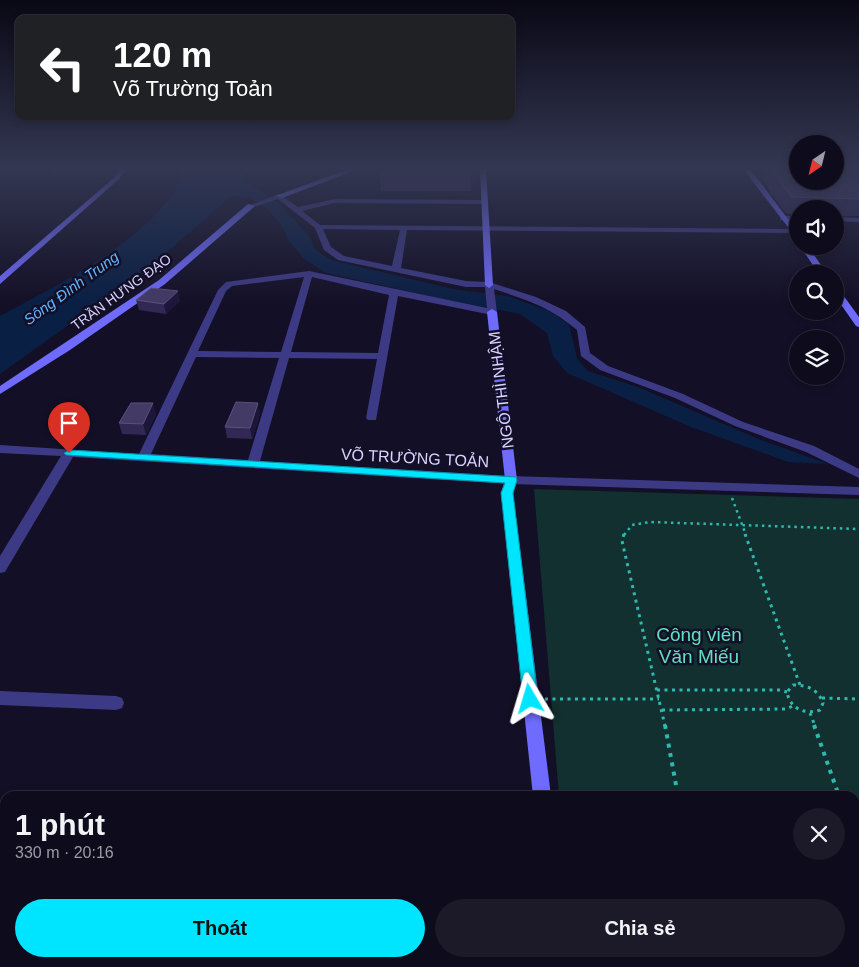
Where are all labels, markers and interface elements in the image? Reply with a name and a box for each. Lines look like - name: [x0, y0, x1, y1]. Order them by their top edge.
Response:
- icon: left: [30, 35, 95, 100]
- text: 120 m: [113, 35, 212, 74]
- text: Võ Trường Toản: [113, 76, 273, 101]
- north arrow: [789, 135, 844, 190]
- map controls: [789, 135, 844, 385]
- button: sound: [789, 200, 844, 255]
- water label: Sông Đình Trung: [20, 247, 122, 328]
- street label: TRẦN HƯNG ĐẠO: [68, 250, 174, 334]
- button: search: [789, 265, 844, 320]
- street label: NGÔ THÌ NHẬM: [484, 330, 517, 450]
- button: layers: [789, 330, 844, 385]
- pin: [48, 402, 90, 453]
- icon: arrive: [55, 409, 83, 437]
- street label: VÕ TRƯỜNG TOẢN: [341, 444, 490, 470]
- park label: Công viên Văn Miếu: [656, 624, 742, 667]
- position arrow: [503, 672, 555, 724]
- text: 1 phút: [15, 808, 105, 841]
- button: close: [793, 808, 845, 860]
- text: 330 m · 20:16: [15, 844, 114, 861]
- button: Thoát: [15, 899, 425, 957]
- button: Chia sẻ: [435, 899, 845, 957]

